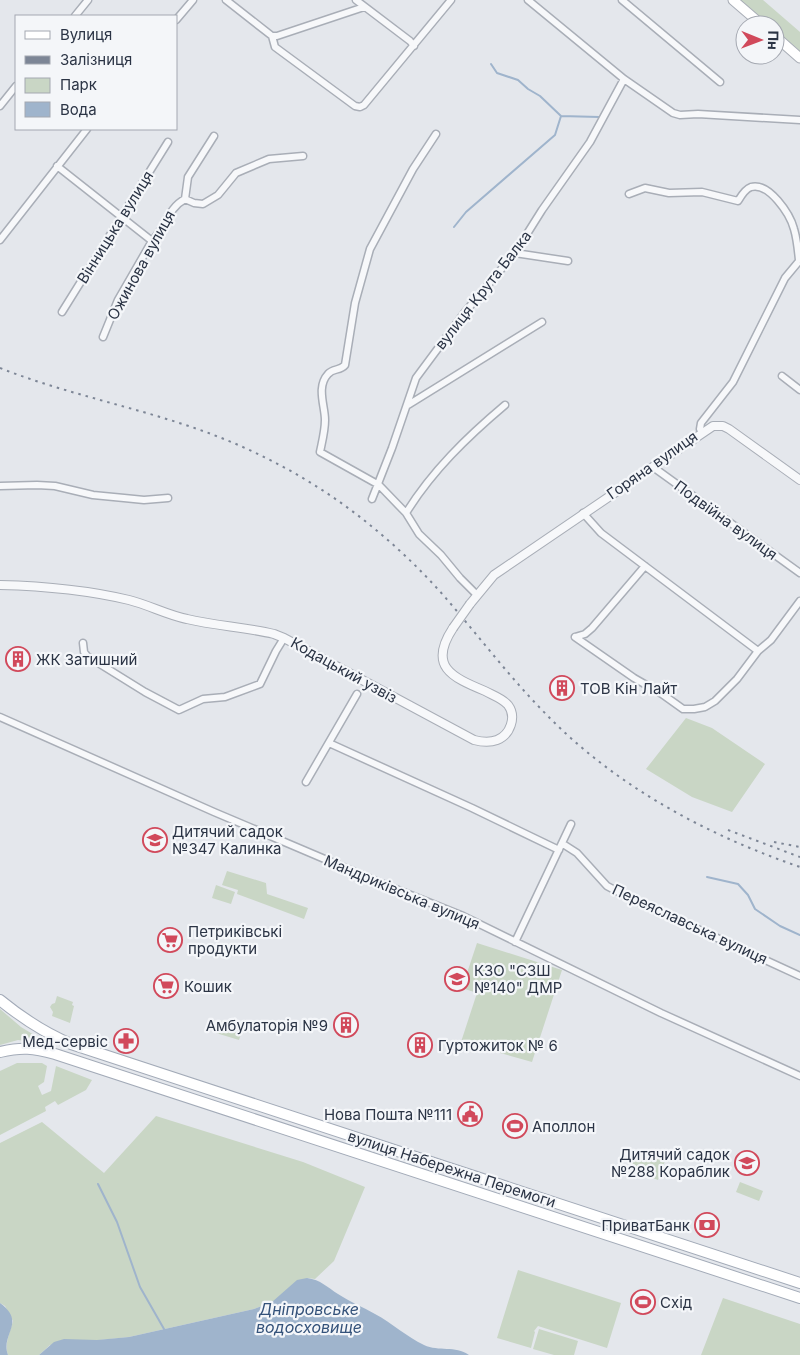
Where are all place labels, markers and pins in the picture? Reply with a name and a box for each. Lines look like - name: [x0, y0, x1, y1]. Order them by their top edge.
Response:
- building icon: ЖК Затишний: [5, 646, 31, 672]
- place label: ЖК Затишний: [36, 650, 137, 669]
- building icon: ТОВ Кін Лайт: [549, 675, 575, 701]
- place label: ТОВ Кін Лайт: [580, 679, 677, 698]
- place label: Дитячий садок №347 Калинка: [172, 822, 283, 858]
- school or university icon: Дитячий садок №347 Калинка: [142, 827, 168, 853]
- place label: Петриківські продукти: [188, 922, 282, 958]
- supermarket icon: Петриківські продукти: [157, 927, 183, 953]
- place label: КЗО "СЗШ №140" ДМР: [474, 961, 562, 997]
- school or university icon: КЗО "СЗШ №140" ДМР: [444, 966, 470, 992]
- supermarket icon: Кошик: [153, 973, 179, 999]
- place label: Кошик: [184, 977, 232, 996]
- building icon: Амбулаторія №9: [333, 1012, 359, 1038]
- place label: Амбулаторія №9: [206, 1016, 328, 1035]
- pharmacy icon: Мед-сервіс: [113, 1028, 139, 1054]
- place label: Мед-сервіс: [22, 1032, 108, 1051]
- building icon: Гуртожиток № 6: [407, 1032, 433, 1058]
- place label: Гуртожиток № 6: [438, 1036, 558, 1055]
- public building icon: Нова Пошта №111: [457, 1101, 483, 1127]
- place label: Нова Пошта №111: [324, 1105, 452, 1124]
- sports icon: Аполлон: [502, 1113, 528, 1139]
- place label: Аполлон: [532, 1117, 595, 1136]
- place label: Дитячий садок №288 Кораблик: [611, 1145, 730, 1181]
- school or university icon: Дитячий садок №288 Кораблик: [734, 1150, 760, 1176]
- bank icon: ПриватБанк: [694, 1212, 720, 1238]
- place label: ПриватБанк: [602, 1216, 690, 1235]
- sports icon: Схід: [630, 1289, 656, 1315]
- place label: Схід: [660, 1293, 692, 1312]

